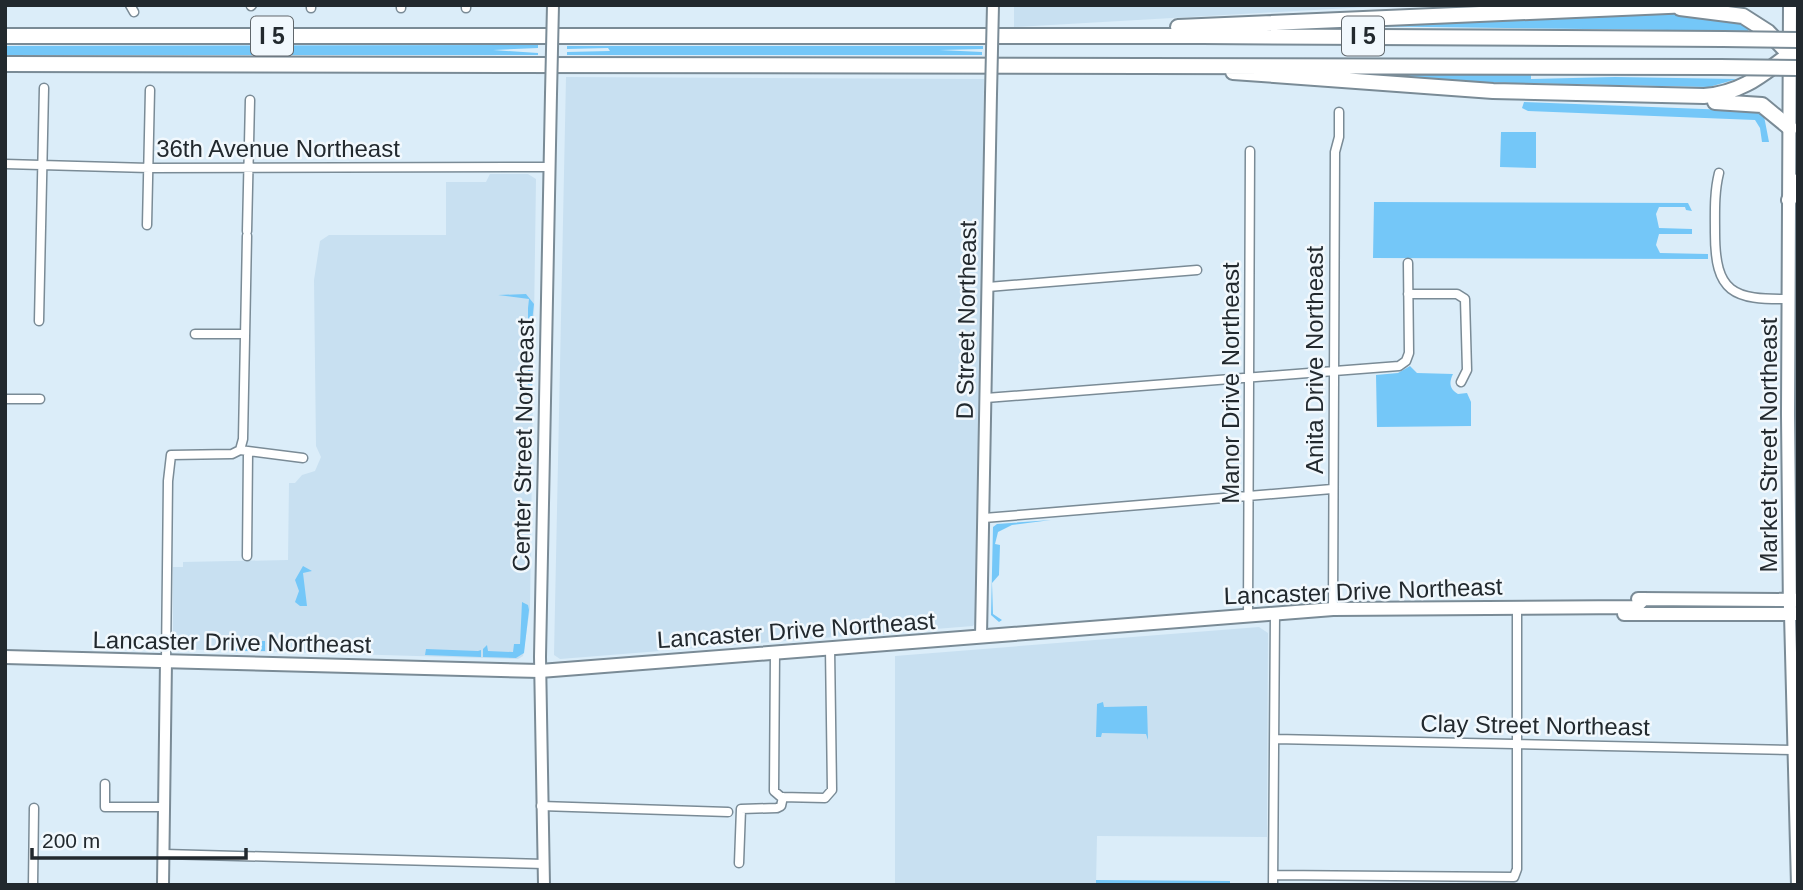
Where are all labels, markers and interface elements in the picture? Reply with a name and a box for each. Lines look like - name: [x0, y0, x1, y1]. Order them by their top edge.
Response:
- road number: I 5: [251, 17, 293, 56]
- road number: I 5: [1342, 17, 1384, 56]
- street label: 36th Avenue Northeast: [156, 135, 400, 162]
- street label: D Street Northeast: [951, 220, 981, 420]
- street label: Anita Drive Northeast: [1301, 246, 1328, 474]
- street label: Manor Drive Northeast: [1217, 262, 1244, 504]
- street label: Market Street Northeast: [1755, 317, 1782, 572]
- street label: Center Street Northeast: [507, 318, 539, 572]
- street label: Lancaster Drive Northeast: [1223, 573, 1503, 609]
- street label: Lancaster Drive Northeast: [656, 607, 936, 653]
- street label: Lancaster Drive Northeast: [92, 626, 372, 658]
- street label: Clay Street Northeast: [1420, 709, 1650, 741]
- scale bar: [32, 816, 245, 860]
- text: 200 m: [42, 829, 100, 852]

